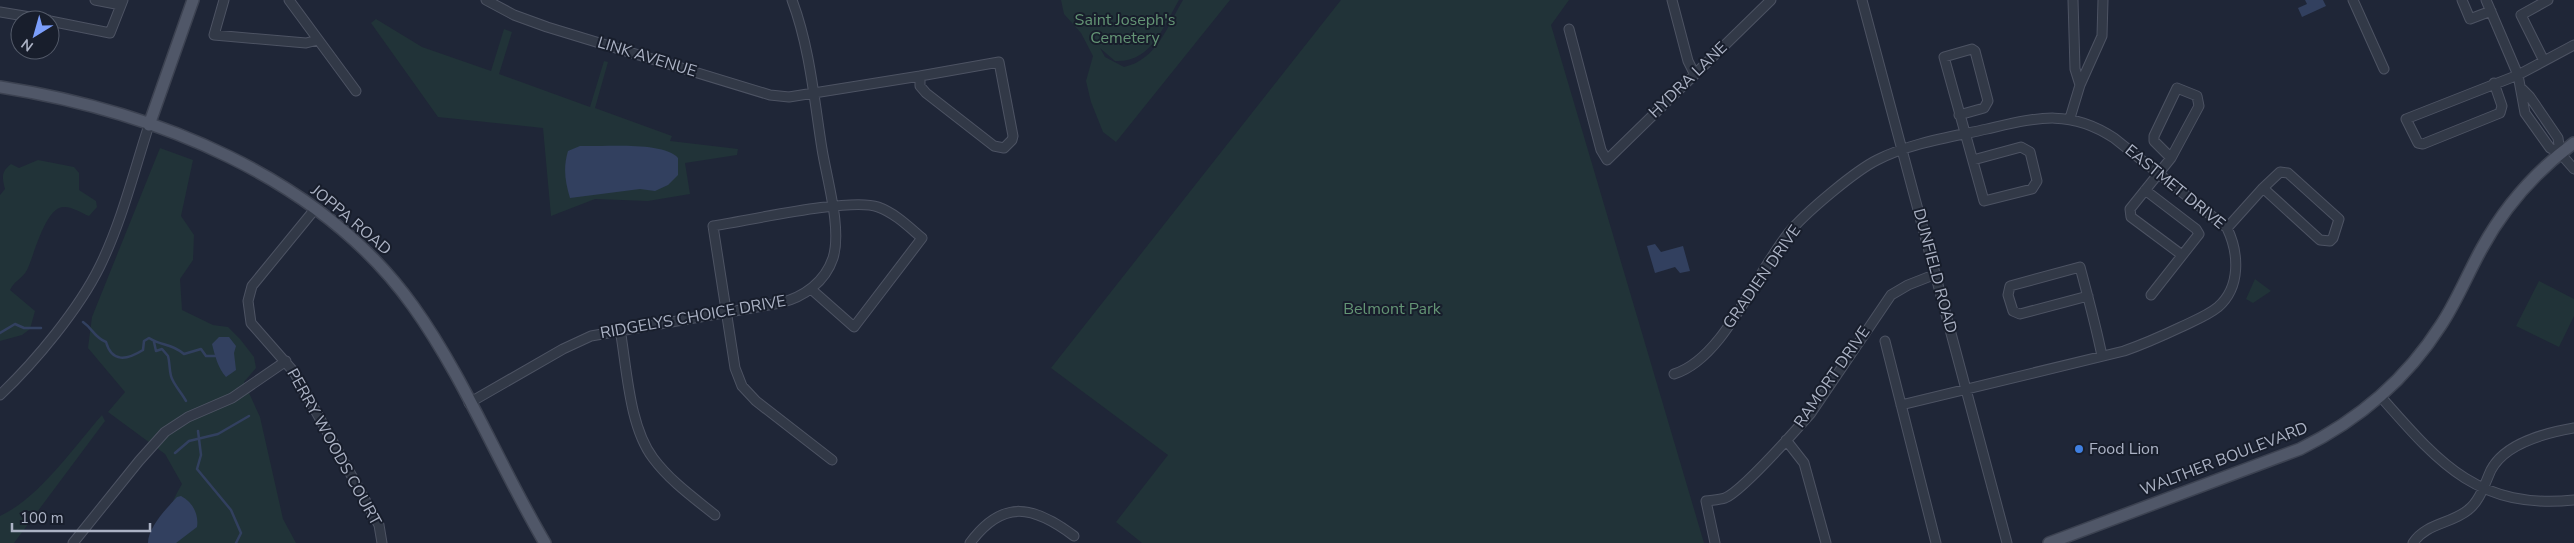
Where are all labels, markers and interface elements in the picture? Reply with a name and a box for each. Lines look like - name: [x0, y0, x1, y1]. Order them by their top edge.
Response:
- park label: Saint Joseph's Cemetery: [1075, 9, 1175, 49]
- north arrow: [10, 10, 60, 60]
- street label: LINK AVENUE: [595, 31, 699, 83]
- text: N: [18, 34, 37, 56]
- street label: HYDRA LANE: [1644, 37, 1732, 123]
- street label: EASTMET DRIVE: [2120, 140, 2230, 234]
- street label: JOPPA ROAD: [305, 179, 396, 260]
- street label: DUNFIELD ROAD: [1908, 206, 1962, 336]
- street label: GRADIEN DRIVE: [1718, 221, 1806, 333]
- street label: RIDGELYS CHOICE DRIVE: [598, 290, 788, 344]
- park label: Belmont Park: [1343, 298, 1442, 320]
- street label: RAMORT DRIVE: [1789, 322, 1875, 432]
- street label: PERRY WOODS COURT: [282, 364, 387, 530]
- street label: WALTHER BOULEVARD: [2137, 417, 2311, 501]
- place label: Food Lion: [2089, 438, 2159, 460]
- marker: Food Lion: [2073, 443, 2085, 455]
- scale bar: [12, 500, 150, 532]
- text: 100 m: [20, 508, 64, 528]

